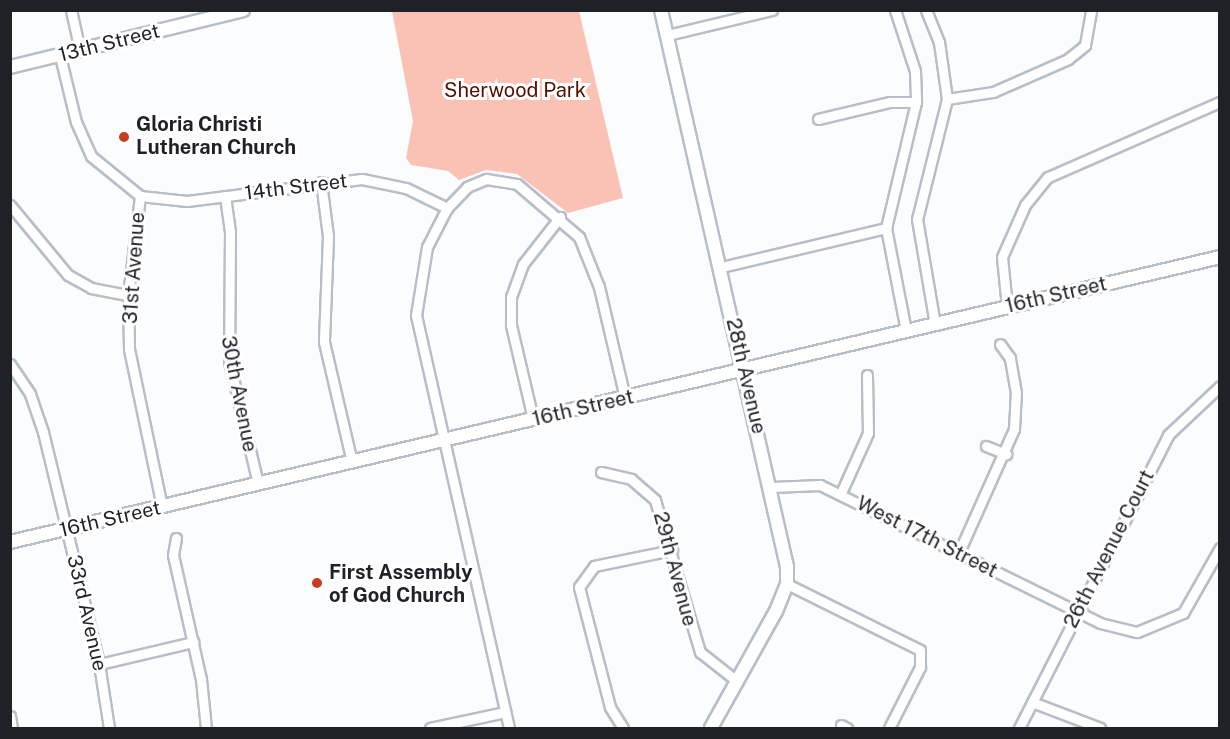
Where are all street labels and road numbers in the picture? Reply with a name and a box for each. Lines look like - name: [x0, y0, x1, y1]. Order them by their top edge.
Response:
- street label: 13th Street: [56, 19, 162, 67]
- street label: 14th Street: [243, 169, 349, 205]
- street label: 31st Avenue: [118, 211, 150, 325]
- street label: 16th Street: [1003, 272, 1109, 318]
- street label: 28th Avenue: [721, 316, 771, 436]
- street label: 30th Avenue: [216, 334, 262, 454]
- street label: 16th Street: [530, 385, 636, 431]
- street label: 26th Avenue Court: [1059, 466, 1159, 632]
- street label: West 17th Street: [853, 491, 1001, 583]
- street label: 16th Street: [57, 496, 163, 542]
- street label: 29th Avenue: [648, 509, 702, 629]
- street label: 33rd Avenue: [62, 553, 112, 673]

